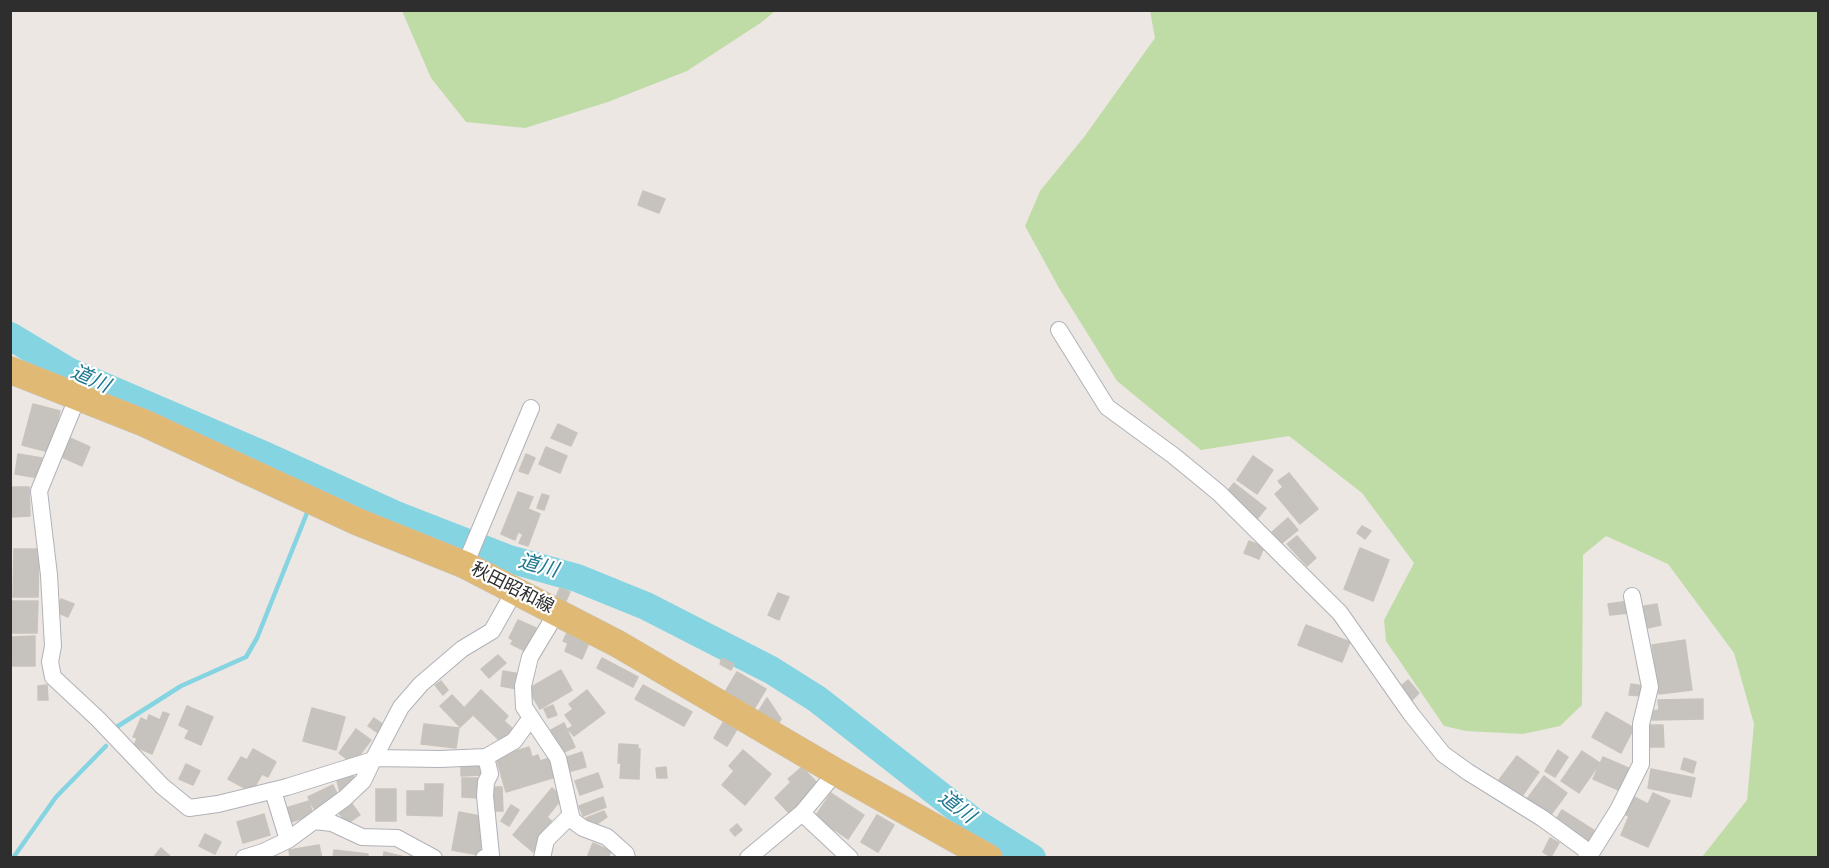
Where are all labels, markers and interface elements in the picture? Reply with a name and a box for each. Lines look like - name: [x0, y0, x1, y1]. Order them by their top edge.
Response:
- water label: 道川: [67, 361, 113, 399]
- water label: 道川: [516, 550, 560, 584]
- street label: 秋田昭和線: [467, 559, 557, 619]
- water label: 道川: [933, 786, 979, 830]

